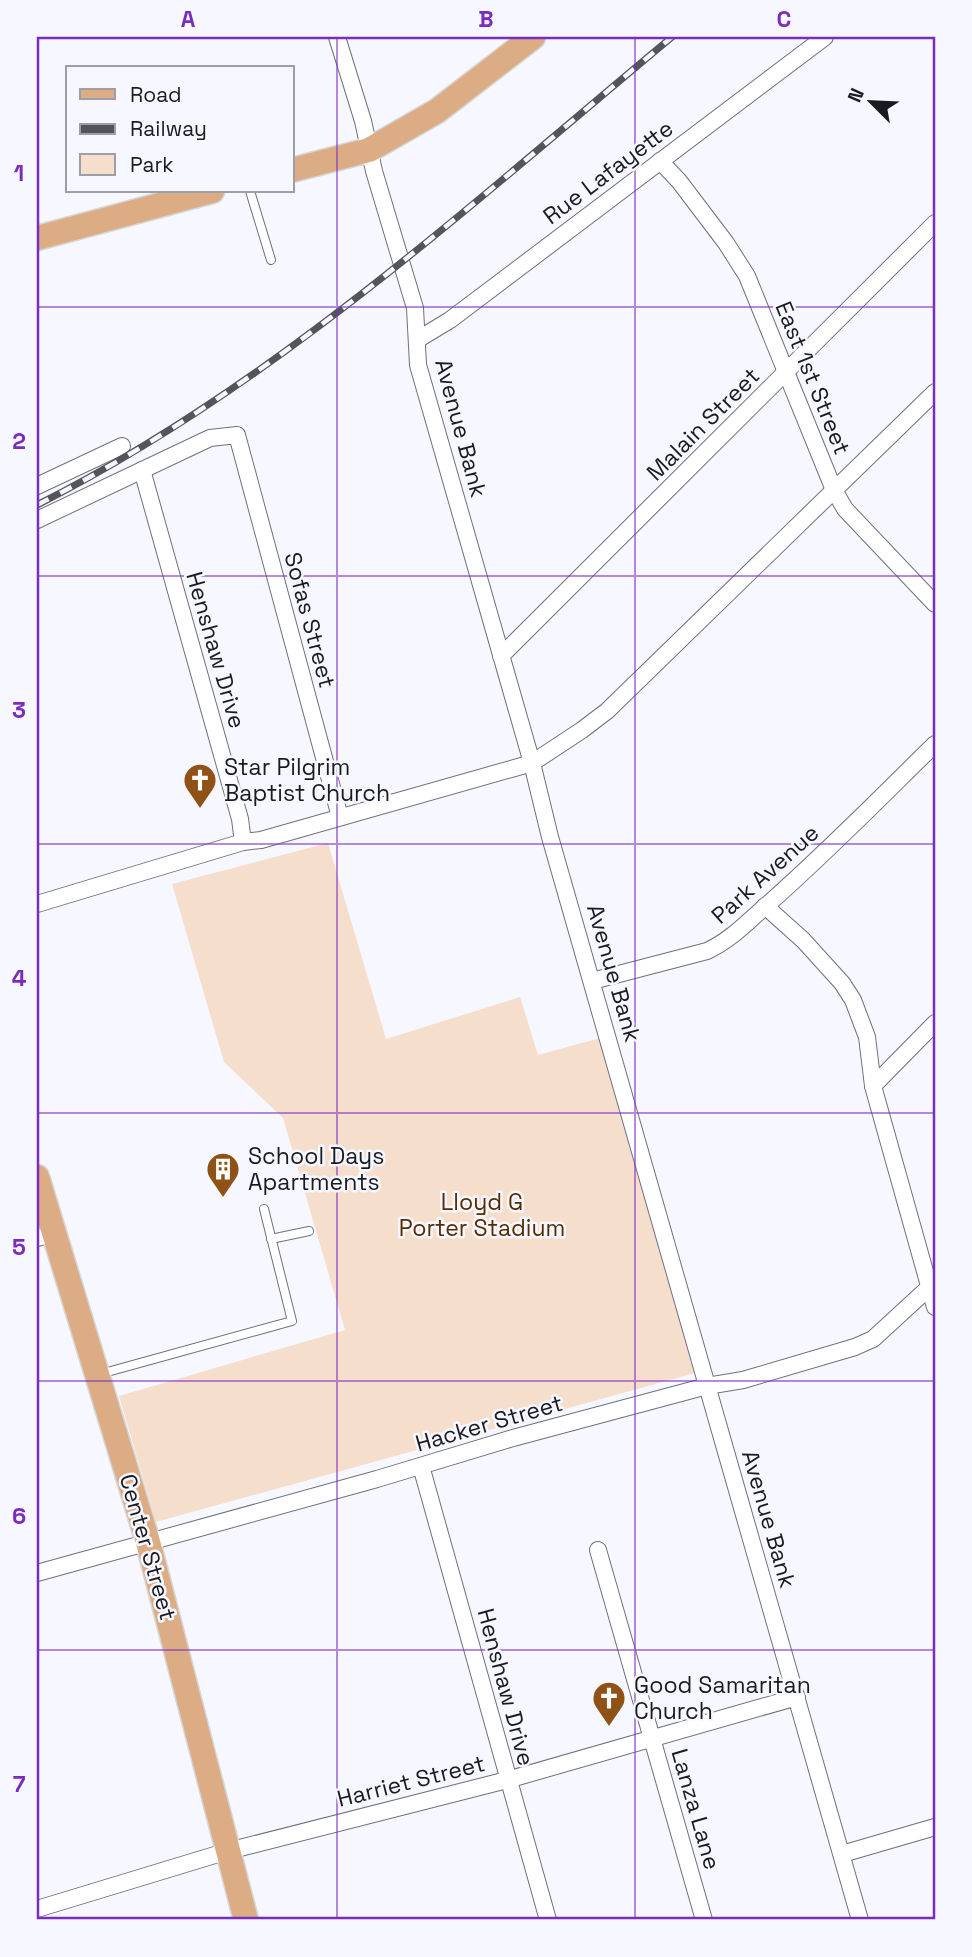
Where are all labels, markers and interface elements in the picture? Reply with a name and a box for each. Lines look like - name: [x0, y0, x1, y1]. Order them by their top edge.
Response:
- text: A: [181, 4, 196, 34]
- text: B: [478, 4, 494, 34]
- text: C: [777, 4, 791, 34]
- legend: [66, 66, 294, 192]
- north arrow: [836, 66, 906, 136]
- text: Road: [130, 81, 182, 108]
- text: N: [842, 84, 870, 106]
- street label: Rue Lafayette: [537, 113, 679, 231]
- text: Railway: [130, 115, 207, 142]
- text: Park: [130, 151, 174, 178]
- text: 1: [14, 158, 24, 188]
- street label: East 1st Street: [769, 297, 857, 459]
- street label: Avenue Bank: [428, 356, 494, 500]
- street label: Malain Street: [640, 361, 766, 487]
- text: 2: [12, 426, 26, 456]
- street label: Sofas Street: [277, 549, 343, 691]
- street label: Henshaw Drive: [179, 568, 253, 732]
- text: 3: [12, 695, 26, 725]
- place label: Star Pilgrim Baptist Church: [224, 752, 390, 808]
- church icon: Star Pilgrim Baptist Church: [181, 761, 219, 810]
- street label: Park Avenue: [705, 818, 825, 930]
- street label: Avenue Bank: [580, 901, 648, 1045]
- text: 4: [12, 963, 27, 993]
- place label: School Days Apartments: [248, 1141, 384, 1197]
- building icon: School Days Apartments: [204, 1150, 242, 1199]
- park label: Lloyd G Porter Stadium: [399, 1187, 565, 1243]
- text: 5: [12, 1232, 26, 1262]
- street label: Hacker Street: [412, 1388, 566, 1458]
- street label: Avenue Bank: [735, 1447, 803, 1591]
- street label: Center Street: [113, 1470, 183, 1624]
- text: 6: [12, 1501, 26, 1531]
- street label: Henshaw Drive: [471, 1605, 541, 1769]
- place label: Good Samaritan Church: [634, 1670, 811, 1726]
- church icon: Good Samaritan Church: [590, 1679, 628, 1728]
- street label: Lanza Lane: [664, 1745, 728, 1873]
- street label: Harriet Street: [334, 1748, 488, 1814]
- text: 7: [13, 1769, 26, 1799]

